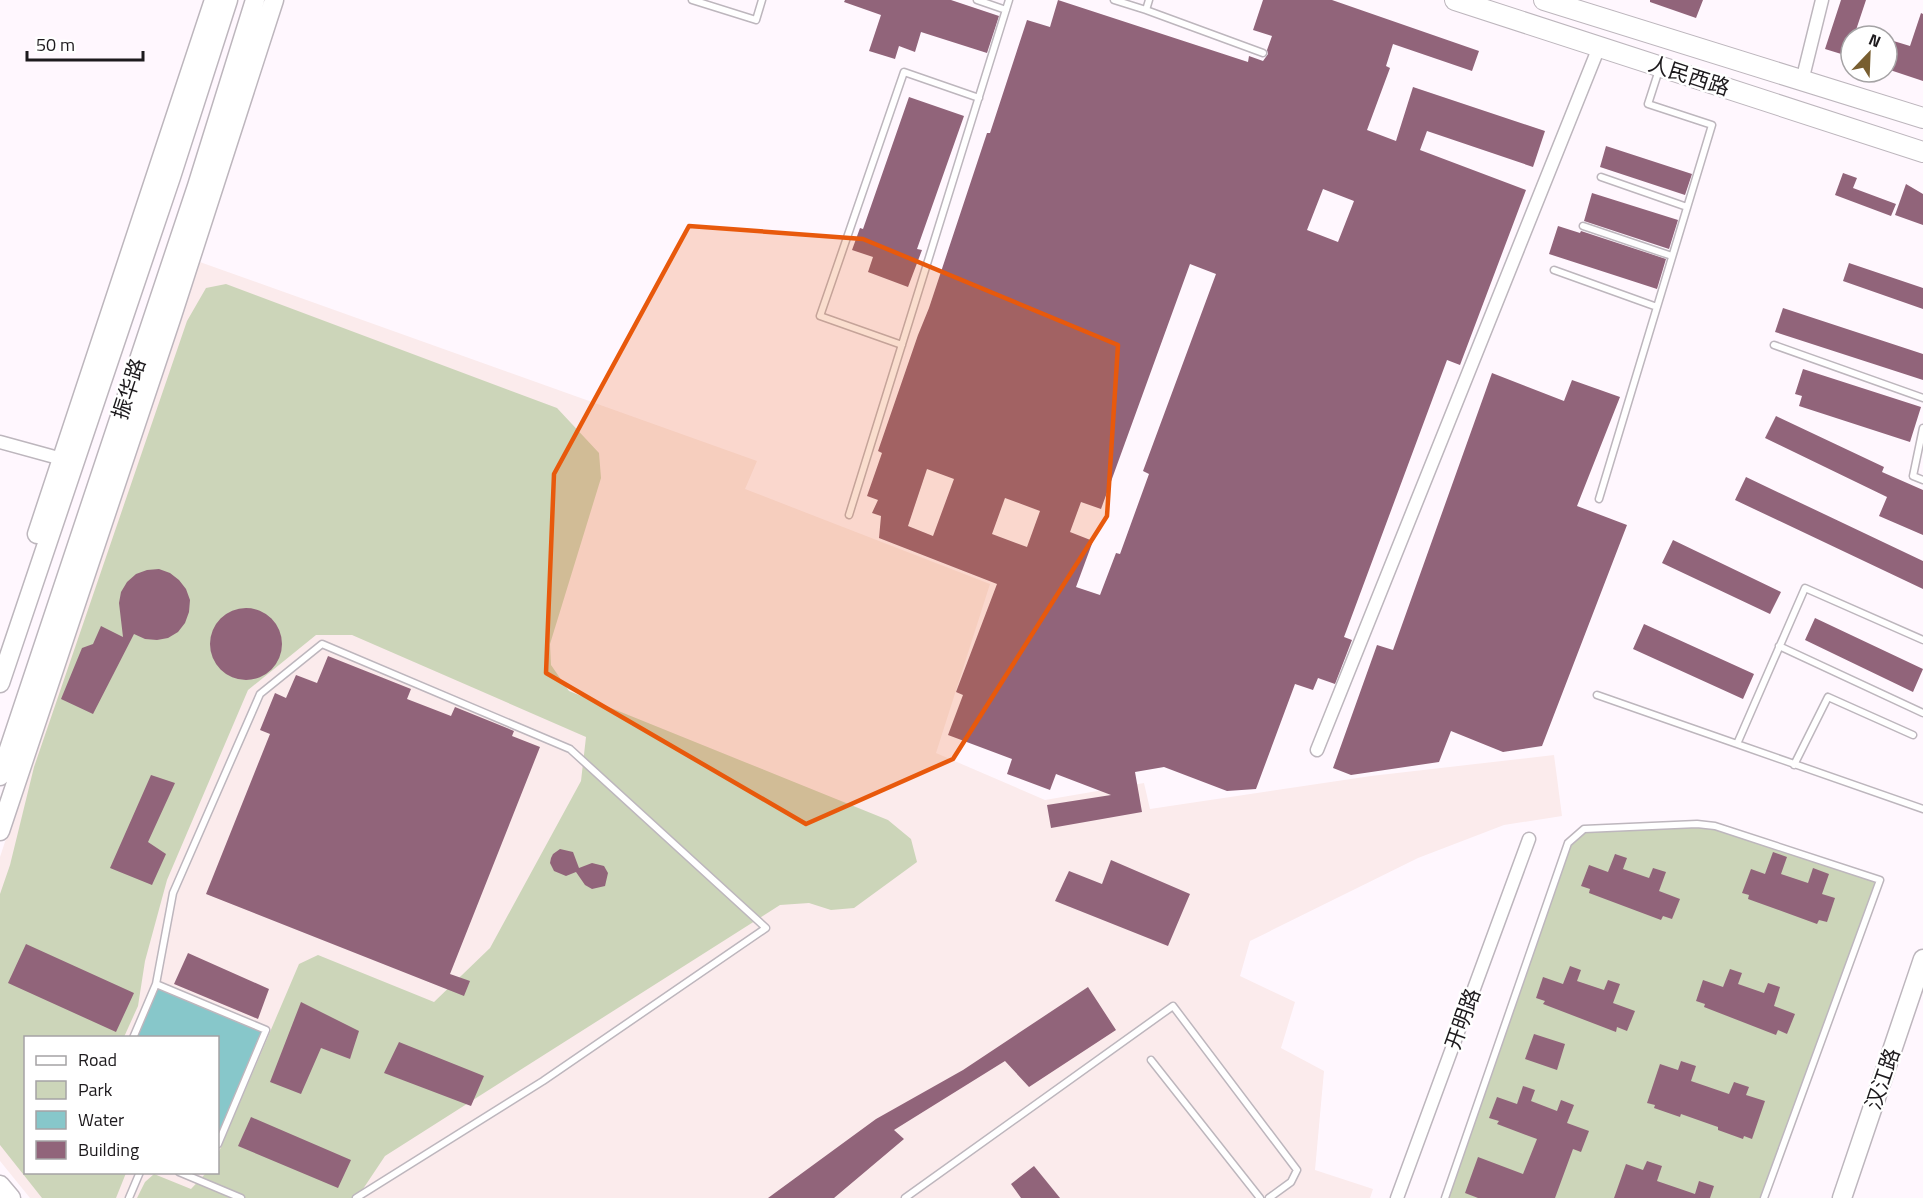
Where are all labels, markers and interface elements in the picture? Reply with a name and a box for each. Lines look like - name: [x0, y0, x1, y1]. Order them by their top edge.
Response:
- scale bar: [27, 24, 142, 62]
- north arrow: [1839, 24, 1899, 84]
- text: N: [1865, 27, 1885, 53]
- text: 50 m: [36, 31, 75, 58]
- street label: 人民西路: [1644, 47, 1734, 103]
- street label: 振华路: [103, 354, 153, 424]
- street label: 开明路: [1436, 984, 1488, 1054]
- legend: [24, 1036, 219, 1174]
- street label: 汉江路: [1857, 1044, 1907, 1114]
- text: Road: [78, 1046, 117, 1073]
- text: Park: [78, 1076, 113, 1103]
- text: Water: [78, 1106, 124, 1133]
- text: Building: [78, 1136, 139, 1163]

